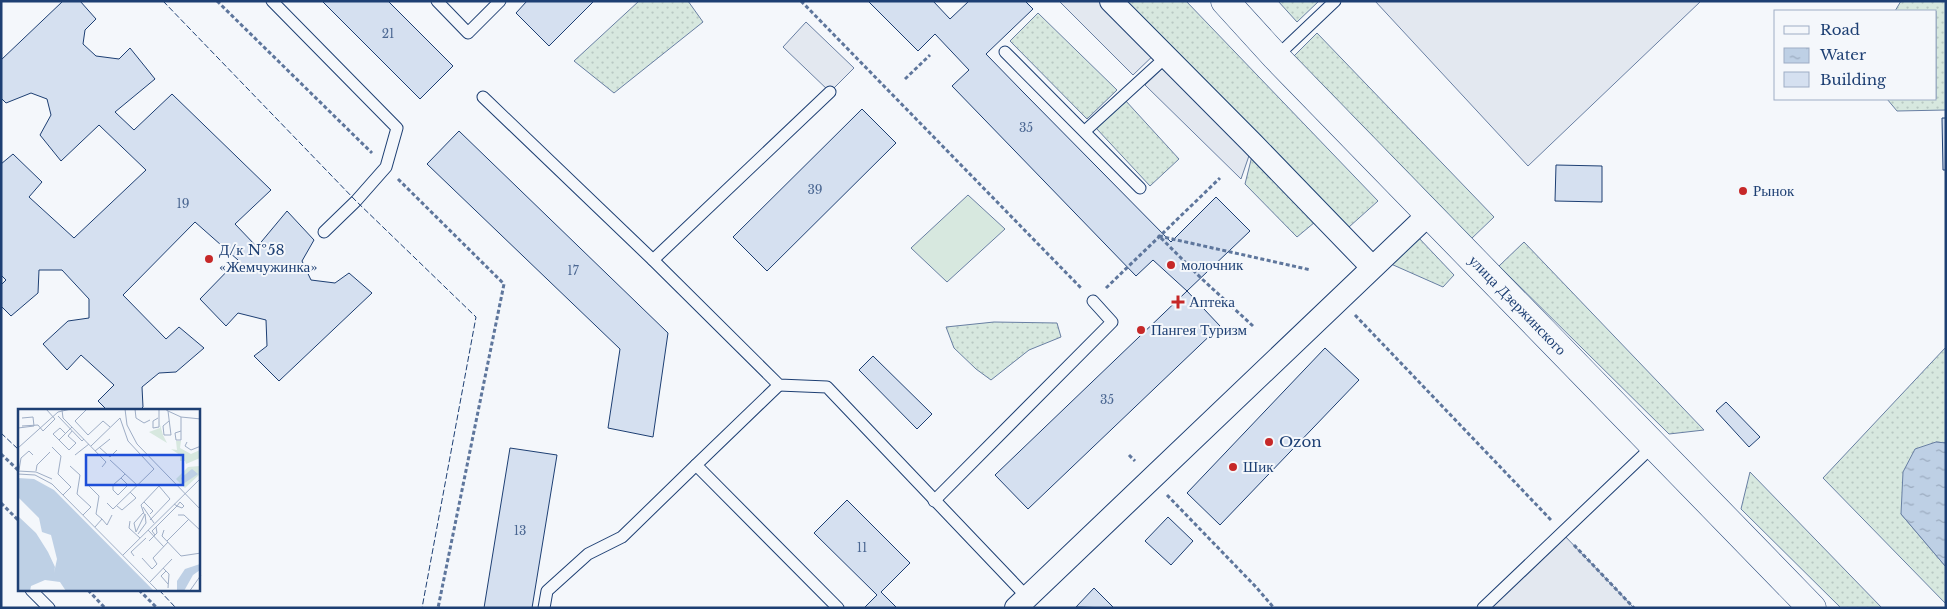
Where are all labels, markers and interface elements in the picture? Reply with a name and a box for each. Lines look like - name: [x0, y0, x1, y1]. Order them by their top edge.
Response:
- legend: [1774, 10, 1937, 100]
- text: Road: [1820, 20, 1860, 39]
- house number: 21: [382, 26, 394, 41]
- text: Water: [1819, 45, 1867, 64]
- text: Building: [1820, 70, 1887, 89]
- house number: 35: [1019, 120, 1033, 135]
- place label: Рынок: [1753, 181, 1795, 200]
- house number: 39: [807, 182, 823, 197]
- marker: Рынок: [1737, 185, 1749, 197]
- house number: 19: [176, 196, 190, 211]
- place label: Д/к №58 «Жемчужинка»: [219, 240, 317, 276]
- street label: улица Дзержинского: [1465, 251, 1571, 359]
- marker: Д/к №58 «Жемчужинка»: [203, 253, 215, 265]
- place label: молочник: [1181, 255, 1244, 274]
- marker: молочник: [1165, 259, 1177, 271]
- house number: 17: [567, 263, 580, 278]
- place label: Аптека: [1189, 292, 1235, 311]
- marker: Аптека: [1171, 295, 1185, 309]
- place label: Пангея Туризм: [1151, 320, 1247, 339]
- marker: Пангея Туризм: [1135, 324, 1147, 336]
- house number: 35: [1100, 392, 1114, 407]
- inset map: [18, 409, 200, 592]
- place label: Ozon: [1279, 432, 1322, 451]
- marker: Ozon: [1263, 436, 1275, 448]
- place label: Шик: [1243, 457, 1274, 476]
- marker: Шик: [1227, 461, 1239, 473]
- house number: 13: [514, 523, 526, 538]
- house number: 11: [857, 540, 867, 555]

